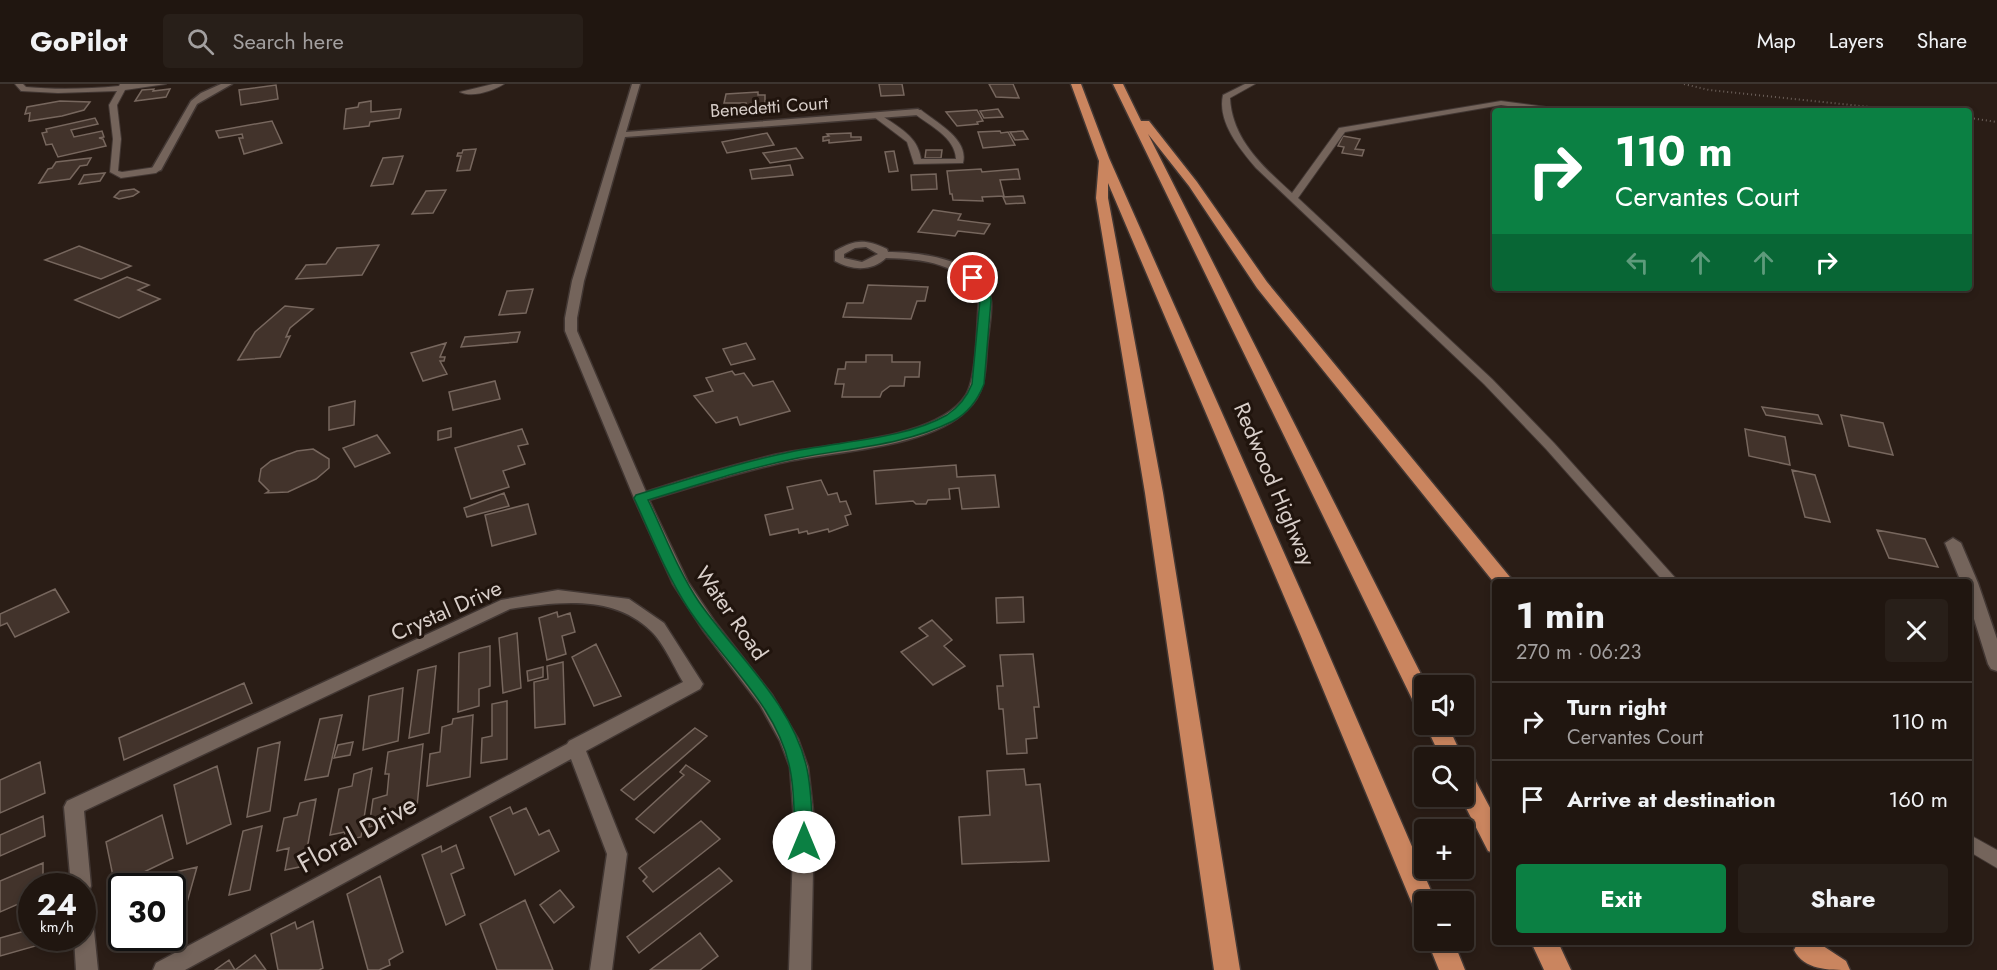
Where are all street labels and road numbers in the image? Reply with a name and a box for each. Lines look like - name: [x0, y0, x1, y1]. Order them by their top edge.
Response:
- street label: Benedetti Court: [709, 90, 830, 124]
- street label: Redwood Highway: [1226, 397, 1324, 571]
- street label: Water Road: [688, 559, 776, 667]
- street label: Crystal Drive: [385, 571, 507, 649]
- street label: Floral Drive: [290, 785, 424, 882]

